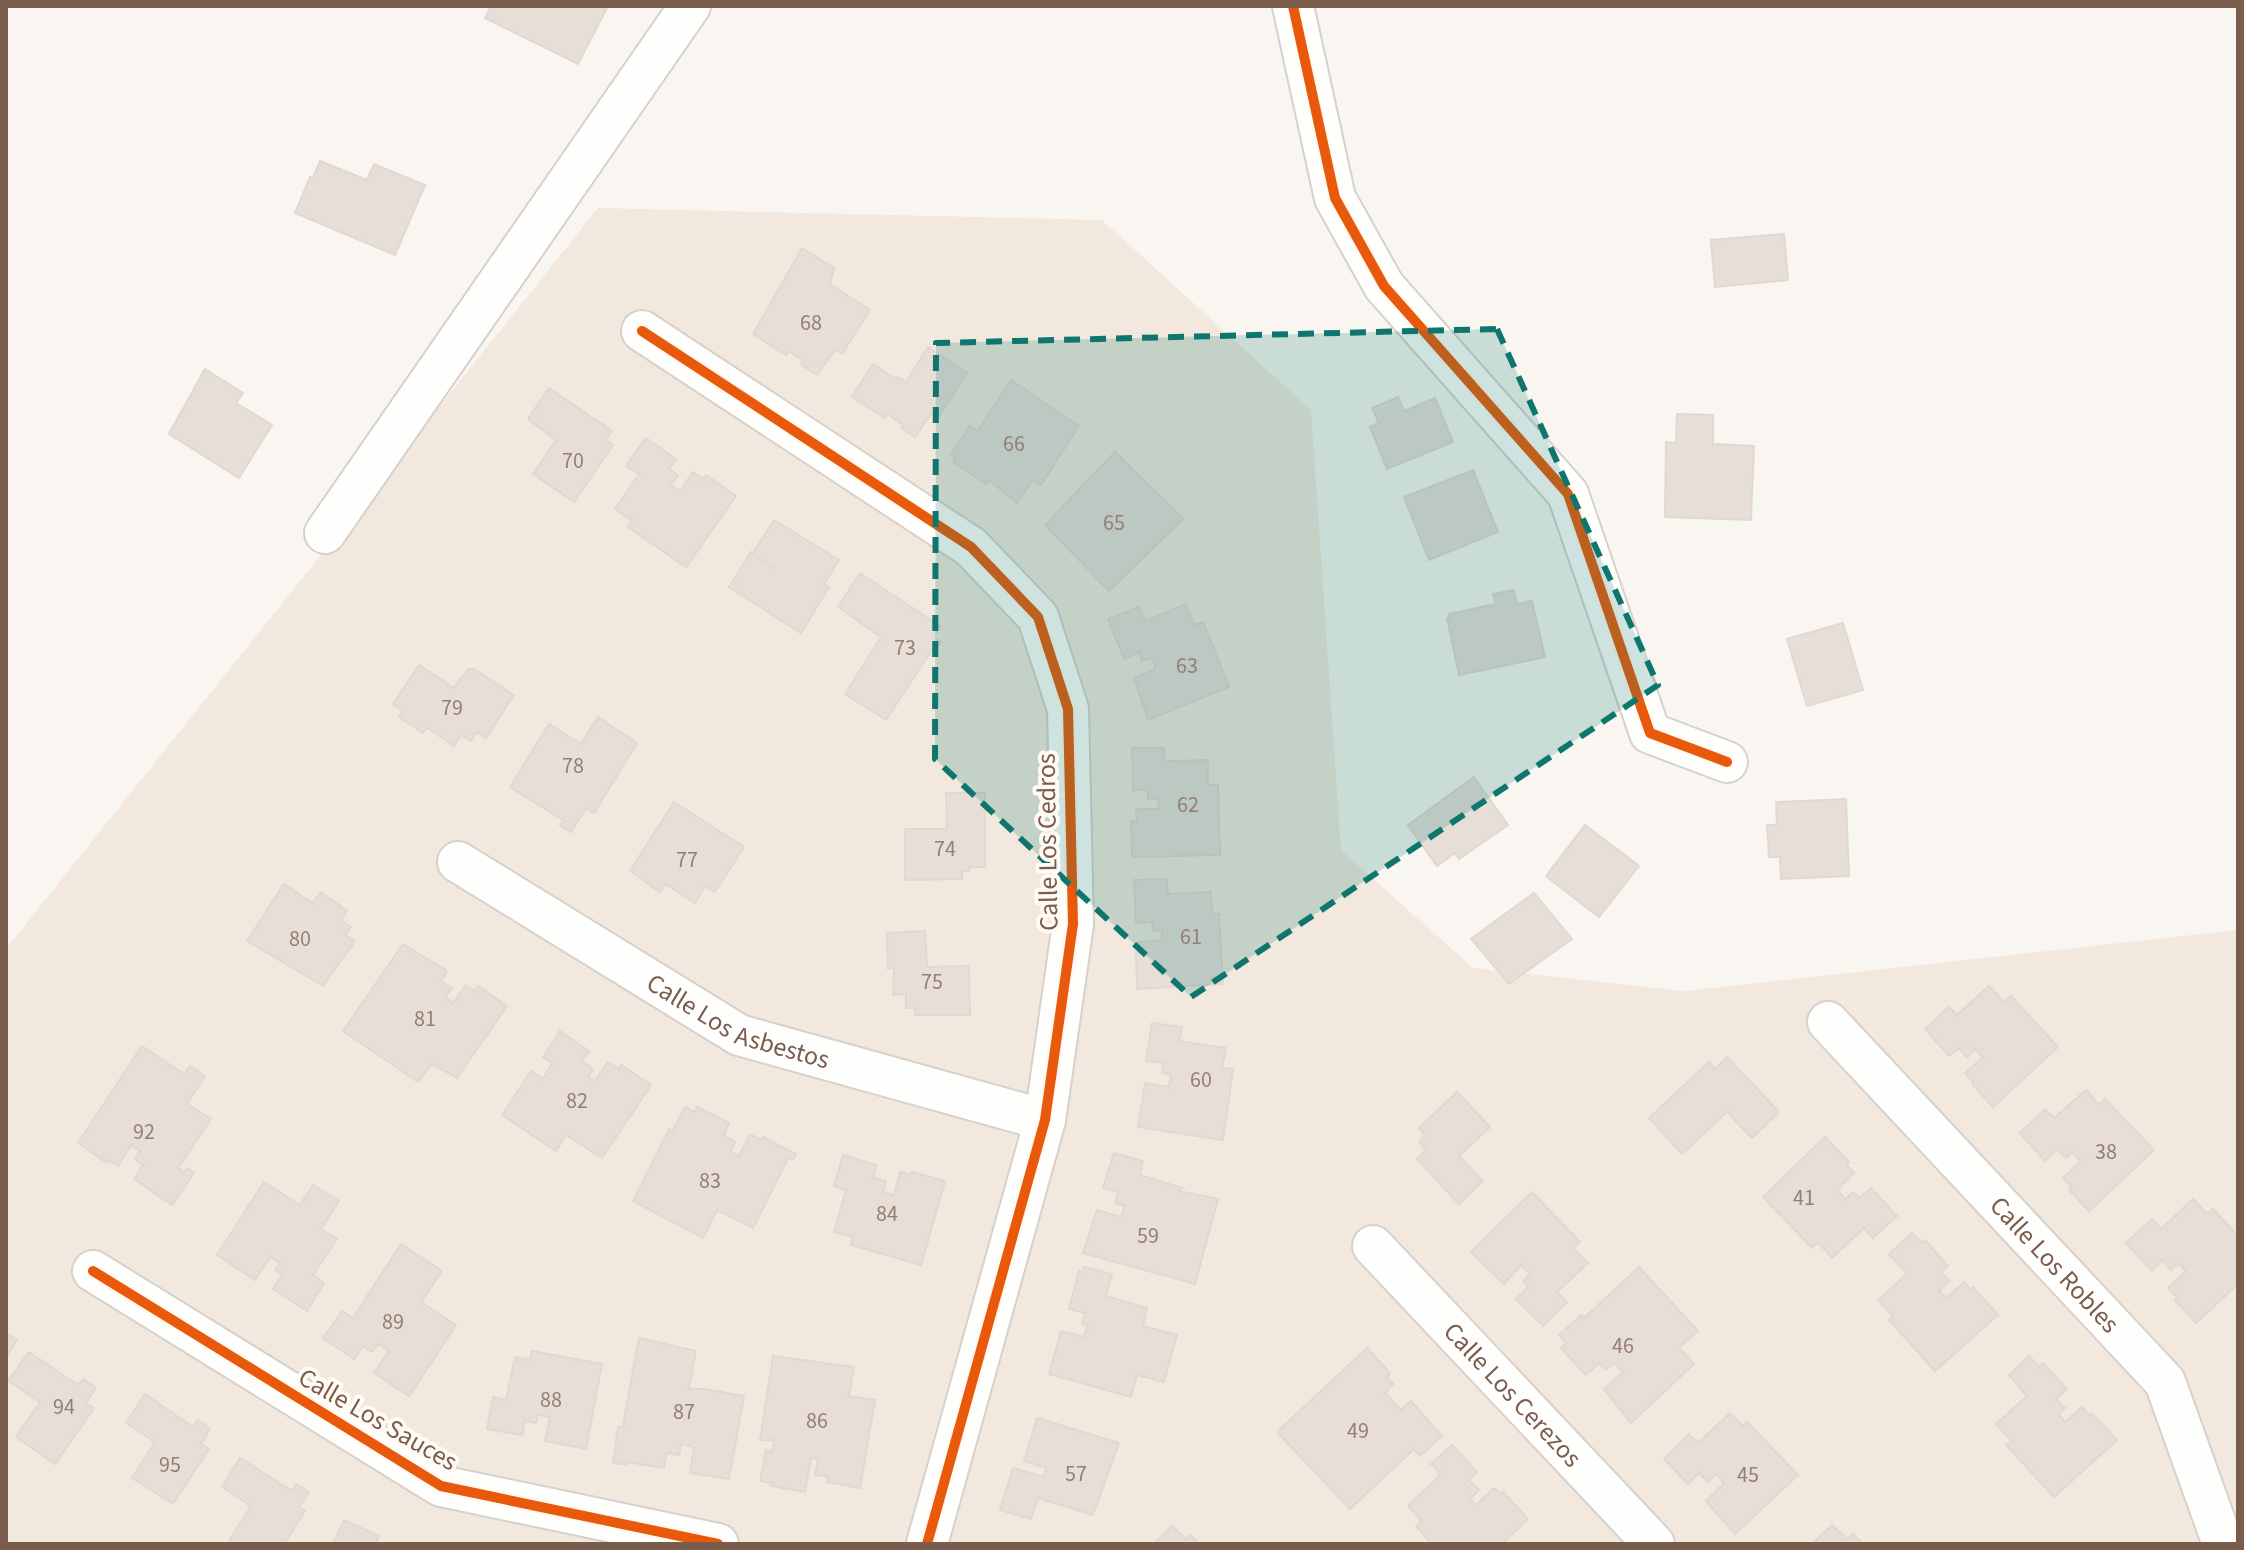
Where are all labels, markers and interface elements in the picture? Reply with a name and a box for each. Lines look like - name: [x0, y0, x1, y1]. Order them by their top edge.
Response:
- house number: 68: [800, 307, 822, 339]
- house number: 66: [1003, 428, 1025, 460]
- house number: 70: [562, 445, 584, 477]
- house number: 65: [1103, 507, 1125, 539]
- house number: 73: [894, 632, 916, 664]
- house number: 63: [1176, 650, 1198, 682]
- house number: 79: [441, 692, 463, 724]
- house number: 78: [562, 750, 584, 782]
- street label: Calle Los Cedros: [1027, 753, 1068, 931]
- house number: 62: [1177, 789, 1199, 821]
- house number: 74: [934, 833, 956, 865]
- house number: 77: [676, 844, 698, 876]
- house number: 61: [1180, 921, 1202, 953]
- house number: 80: [289, 923, 311, 955]
- street label: Calle Los Asbestos: [639, 964, 834, 1078]
- house number: 75: [921, 966, 943, 998]
- house number: 81: [414, 1003, 436, 1035]
- house number: 60: [1190, 1064, 1212, 1096]
- house number: 82: [566, 1085, 588, 1117]
- house number: 92: [133, 1116, 155, 1148]
- house number: 38: [2095, 1136, 2117, 1168]
- house number: 83: [699, 1165, 721, 1197]
- house number: 41: [1793, 1182, 1815, 1214]
- street label: Calle Los Robles: [1981, 1188, 2128, 1341]
- house number: 84: [876, 1198, 898, 1230]
- house number: 59: [1137, 1220, 1159, 1252]
- house number: 89: [382, 1306, 404, 1338]
- street label: Calle Los Cerezos: [1435, 1314, 1590, 1476]
- house number: 46: [1612, 1330, 1634, 1362]
- street label: Calle Los Sauces: [291, 1359, 464, 1480]
- house number: 88: [540, 1384, 562, 1416]
- house number: 94: [53, 1391, 75, 1423]
- house number: 87: [673, 1396, 695, 1428]
- house number: 86: [806, 1405, 828, 1437]
- house number: 49: [1347, 1415, 1369, 1447]
- house number: 95: [159, 1449, 181, 1481]
- house number: 57: [1065, 1458, 1087, 1490]
- house number: 45: [1737, 1459, 1759, 1491]

